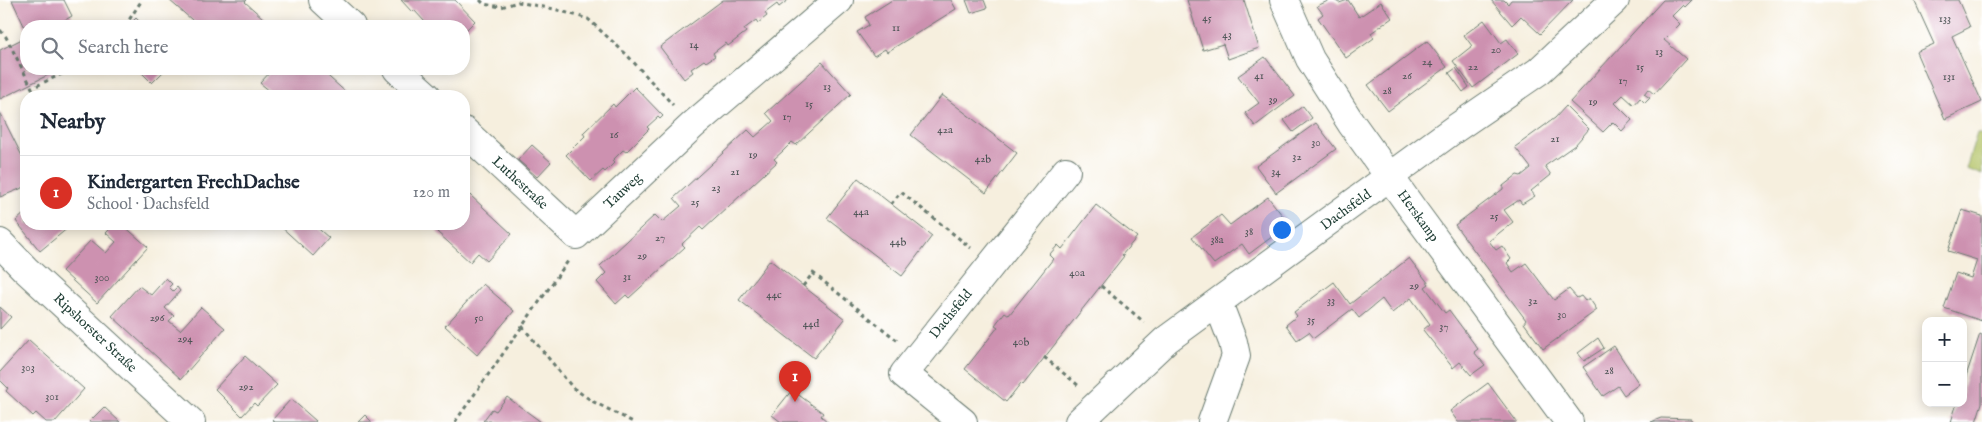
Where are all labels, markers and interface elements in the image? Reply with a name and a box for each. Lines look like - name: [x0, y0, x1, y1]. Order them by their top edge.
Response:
- house number: 45: [1202, 11, 1212, 25]
- house number: 133: [1939, 12, 1951, 26]
- search box: [20, 20, 470, 75]
- house number: 11: [892, 21, 900, 35]
- house number: 43: [1222, 28, 1232, 42]
- icon: search: [38, 34, 66, 62]
- text: Search here: [78, 36, 169, 60]
- house number: 14: [689, 38, 699, 52]
- house number: 20: [1491, 43, 1501, 57]
- house number: 13: [1655, 45, 1663, 59]
- house number: 24: [1422, 55, 1433, 69]
- house number: 22: [1468, 60, 1478, 74]
- house number: 15: [1636, 60, 1644, 74]
- house number: 41: [1254, 69, 1264, 83]
- house number: 26: [1402, 69, 1412, 83]
- house number: 131: [1943, 70, 1955, 84]
- house number: 17: [1618, 74, 1628, 88]
- house number: 13: [823, 80, 831, 94]
- house number: 28: [1382, 84, 1392, 98]
- house number: 39: [1269, 93, 1278, 107]
- house number: 19: [1589, 95, 1598, 109]
- house number: 15: [805, 97, 813, 111]
- text: Nearby: [40, 109, 105, 136]
- house number: 17: [782, 110, 792, 124]
- house number: 42a: [937, 123, 953, 137]
- house number: 16: [610, 128, 619, 142]
- house number: 21: [1550, 132, 1560, 146]
- house number: 30: [1311, 136, 1321, 150]
- house number: 19: [749, 148, 758, 162]
- house number: 32: [1292, 150, 1302, 164]
- street label: Luthestraße: [488, 152, 552, 214]
- house number: 42b: [975, 152, 991, 166]
- house number: 21: [730, 165, 740, 179]
- house number: 34: [1271, 165, 1281, 179]
- street label: Tauweg: [600, 169, 646, 213]
- text: Kindergarten FrechDachse: [87, 171, 300, 195]
- house number: 23: [711, 181, 721, 195]
- text: 1: [53, 183, 59, 203]
- text: 120 m: [413, 183, 450, 203]
- street label: Dachsfeld: [1317, 185, 1375, 234]
- street label: Herskamp: [1393, 186, 1443, 246]
- text: School · Dachsfeld: [87, 195, 209, 215]
- house number: 25: [690, 195, 700, 209]
- house number: 44a: [853, 205, 869, 219]
- house number: 25: [1489, 209, 1499, 223]
- your location: [1269, 217, 1295, 243]
- house number: 38: [1245, 225, 1253, 239]
- house number: 27: [655, 231, 665, 245]
- house number: 38a: [1210, 233, 1224, 247]
- house number: 44b: [890, 235, 906, 249]
- house number: 29: [637, 249, 647, 263]
- house number: 40a: [1069, 266, 1085, 280]
- house number: 31: [623, 270, 631, 284]
- house number: 300: [95, 271, 109, 285]
- house number: 29: [1409, 279, 1419, 293]
- street label: Dachsfeld: [926, 285, 977, 342]
- house number: 44c: [766, 288, 782, 302]
- street label: Ripshorster Straße: [49, 290, 141, 377]
- house number: 33: [1327, 294, 1335, 308]
- house number: 32: [1528, 294, 1538, 308]
- house number: 30: [1557, 308, 1567, 322]
- house number: 296: [150, 311, 165, 325]
- house number: 50: [474, 311, 484, 325]
- house number: 35: [1307, 313, 1315, 327]
- house number: 44d: [803, 317, 819, 331]
- map controls: [1922, 317, 1967, 407]
- button: +: [1922, 317, 1967, 362]
- house number: 37: [1439, 320, 1449, 334]
- house number: 294: [177, 332, 193, 346]
- house number: 40b: [1013, 335, 1029, 349]
- house number: 303: [21, 361, 35, 375]
- pin: 1: [779, 361, 811, 402]
- button: −: [1922, 362, 1967, 407]
- house number: 28: [1604, 364, 1614, 378]
- house number: 292: [238, 380, 254, 394]
- house number: 301: [45, 390, 59, 404]

